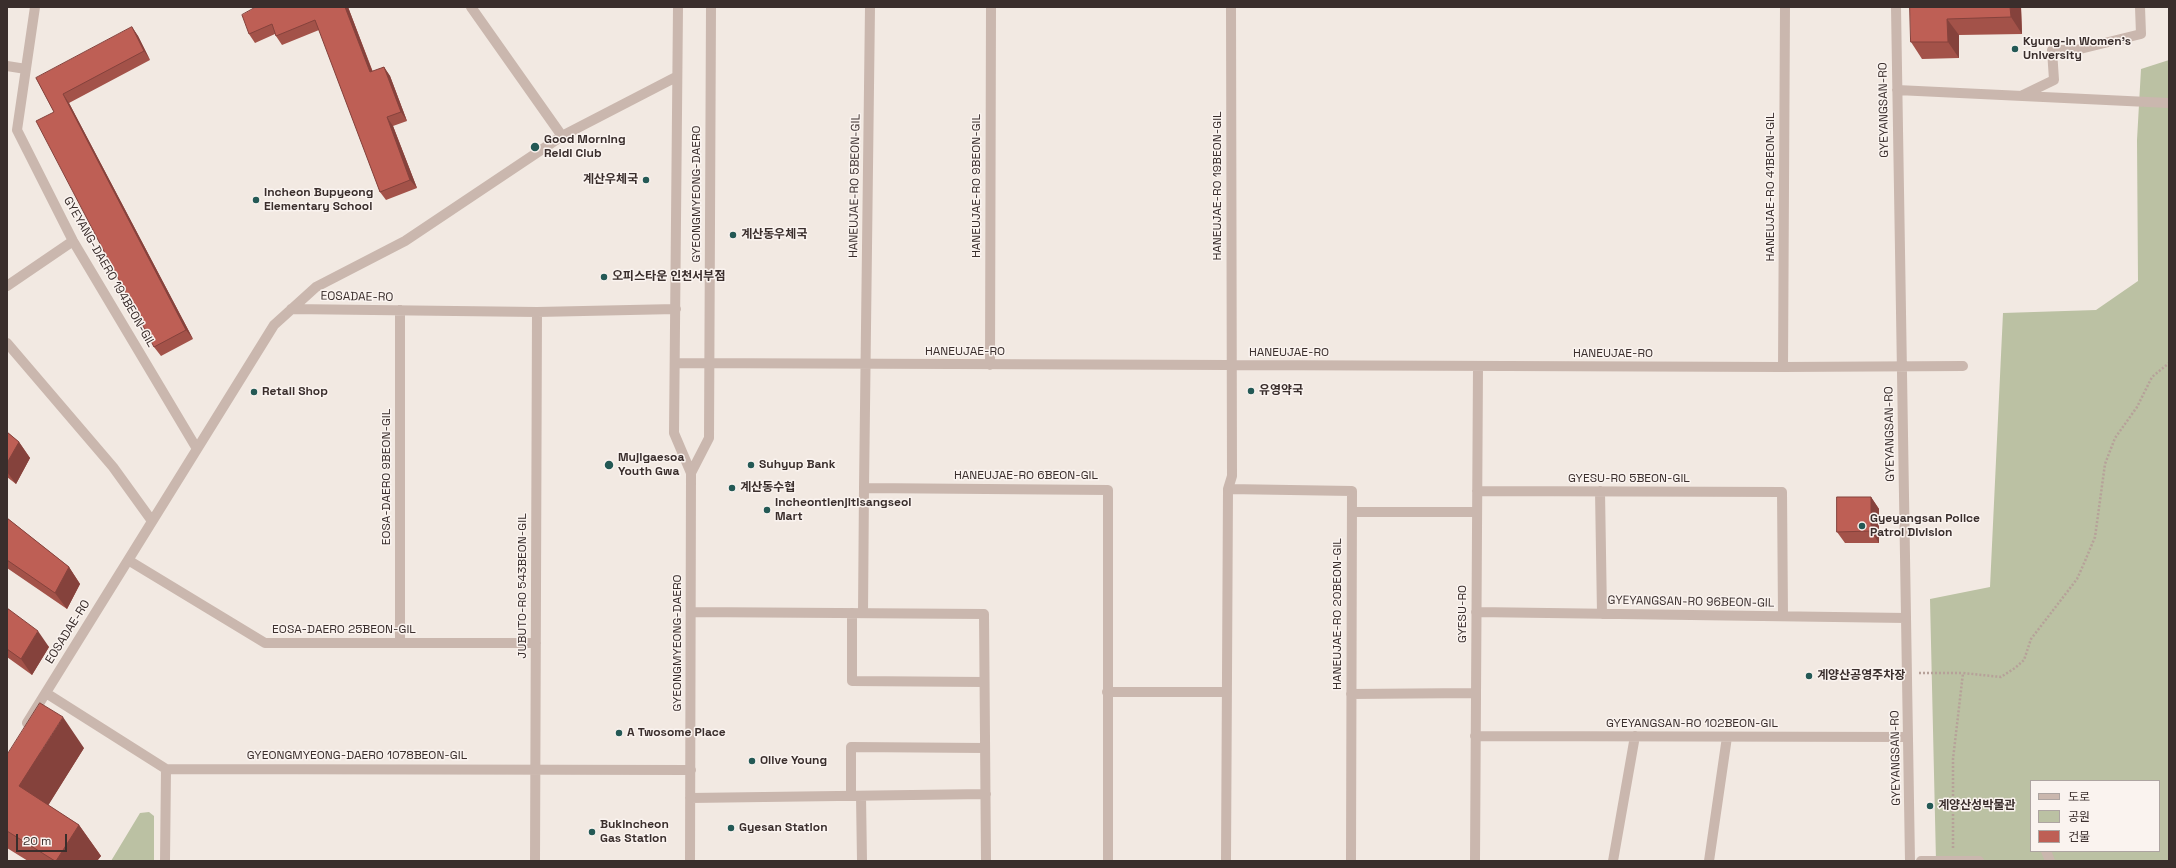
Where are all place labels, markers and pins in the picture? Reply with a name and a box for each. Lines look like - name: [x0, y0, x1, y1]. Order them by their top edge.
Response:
- place label: Kyung-in Women's University: [2023, 35, 2131, 63]
- marker: Kyung-in Women's University: [2010, 44, 2020, 54]
- place label: Good Morning Reidi Club: [544, 133, 626, 161]
- marker: Good Morning Reidi Club: [529, 141, 541, 153]
- place label: 계산우체국: [583, 173, 638, 187]
- marker: 계산우체국: [641, 175, 651, 185]
- place label: Incheon Bupyeong Elementary School: [264, 186, 373, 214]
- marker: Incheon Bupyeong Elementary School: [251, 195, 261, 205]
- place label: 계산동우체국: [741, 228, 807, 242]
- marker: 계산동우체국: [728, 230, 738, 240]
- place label: 오피스타운 인천서부점: [612, 270, 725, 284]
- marker: 오피스타운 인천서부점: [599, 272, 609, 282]
- place label: 유영약국: [1259, 384, 1303, 398]
- place label: Retail Shop: [262, 385, 328, 399]
- marker: 유영약국: [1246, 386, 1256, 396]
- marker: Retail Shop: [249, 387, 259, 397]
- place label: Mujigaesoa Youth Gwa: [618, 451, 684, 479]
- place label: Suhyup Bank: [759, 458, 836, 472]
- marker: Mujigaesoa Youth Gwa: [603, 459, 615, 471]
- marker: Suhyup Bank: [746, 460, 756, 470]
- place label: 계산동수협: [740, 481, 795, 495]
- marker: 계산동수협: [727, 483, 737, 493]
- place label: Incheontienjitisangseol Mart: [775, 496, 911, 524]
- marker: Incheontienjitisangseol Mart: [762, 505, 772, 515]
- place label: Gyeyangsan Police Patrol Division: [1870, 512, 1980, 540]
- marker: Gyeyangsan Police Patrol Division: [1857, 521, 1867, 531]
- place label: 계양산공영주차장: [1817, 669, 1905, 683]
- marker: 계양산공영주차장: [1804, 671, 1814, 681]
- place label: A Twosome Place: [627, 726, 726, 740]
- marker: A Twosome Place: [614, 728, 624, 738]
- place label: Olive Young: [760, 754, 827, 768]
- marker: Olive Young: [747, 756, 757, 766]
- place label: 계양산성박물관: [1938, 799, 2015, 813]
- marker: 계양산성박물관: [1925, 801, 1935, 811]
- place label: Bukincheon Gas Station: [600, 818, 669, 846]
- place label: Gyesan Station: [739, 821, 828, 835]
- marker: Gyesan Station: [726, 823, 736, 833]
- marker: Bukincheon Gas Station: [587, 827, 597, 837]

